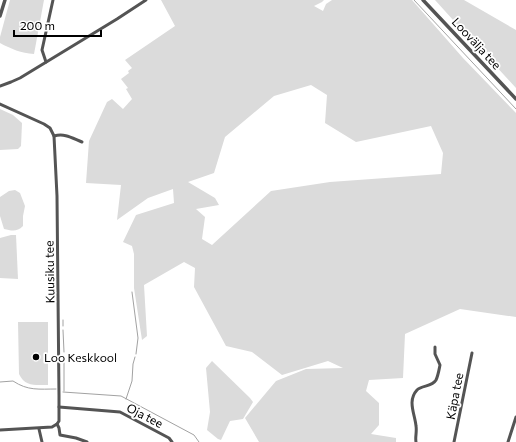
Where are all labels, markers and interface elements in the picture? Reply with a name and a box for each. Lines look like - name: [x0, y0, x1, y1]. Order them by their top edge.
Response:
- scale bar: [14, 12, 101, 38]
- street label: Loovälja tee: [450, 14, 504, 72]
- text: 200 m: [20, 18, 55, 32]
- street label: Kuusiku tee: [41, 240, 57, 304]
- place label: Loo Keskkool: [44, 350, 117, 364]
- marker: Loo Keskkool: [31, 352, 41, 362]
- street label: Käpa tee: [443, 371, 465, 421]
- street label: Oja tee: [124, 400, 166, 430]

